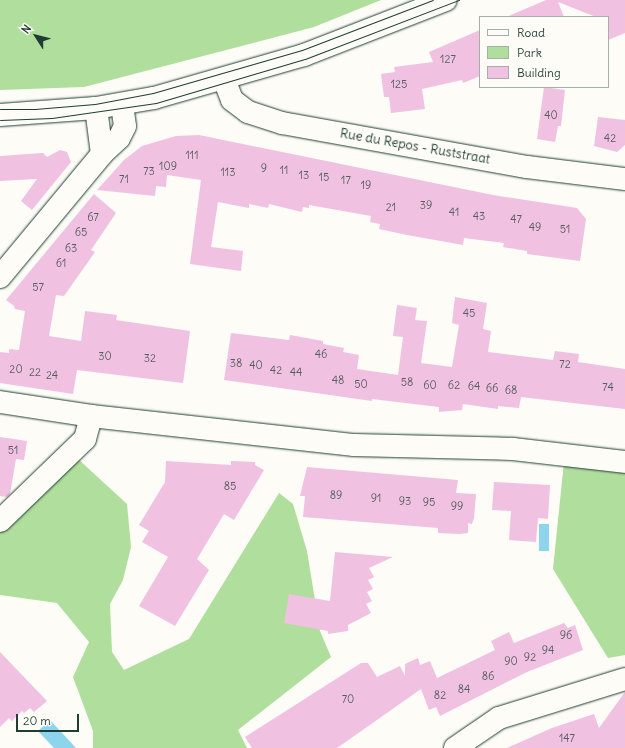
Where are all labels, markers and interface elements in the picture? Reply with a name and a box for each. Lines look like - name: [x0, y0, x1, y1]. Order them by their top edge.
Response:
- north arrow: [16, 16, 56, 56]
- legend: [479, 16, 609, 88]
- text: N: [18, 22, 34, 36]
- text: Road: [517, 25, 545, 40]
- text: Park: [517, 45, 542, 60]
- house number: 127: [440, 52, 456, 66]
- text: Building: [517, 65, 561, 80]
- house number: 125: [391, 77, 407, 91]
- house number: 40: [544, 108, 558, 122]
- street label: Rue du Repos - Ruststraat: [339, 126, 491, 168]
- house number: 42: [604, 131, 616, 145]
- house number: 111: [185, 148, 199, 162]
- house number: 109: [159, 159, 177, 173]
- house number: 9: [261, 161, 267, 175]
- house number: 11: [280, 163, 288, 177]
- house number: 73: [143, 164, 155, 178]
- house number: 113: [221, 165, 235, 179]
- house number: 13: [299, 168, 309, 182]
- house number: 15: [319, 170, 329, 184]
- house number: 71: [119, 172, 129, 186]
- house number: 17: [341, 173, 351, 187]
- house number: 19: [361, 178, 371, 192]
- house number: 39: [420, 198, 432, 212]
- house number: 21: [386, 200, 396, 214]
- house number: 41: [449, 205, 459, 219]
- house number: 43: [473, 209, 485, 223]
- house number: 67: [87, 210, 99, 224]
- house number: 47: [510, 212, 522, 226]
- house number: 49: [529, 220, 541, 234]
- house number: 51: [560, 222, 570, 236]
- house number: 65: [75, 225, 87, 239]
- house number: 63: [65, 241, 77, 255]
- house number: 61: [56, 256, 66, 270]
- house number: 57: [32, 280, 44, 294]
- house number: 45: [463, 306, 475, 320]
- house number: 46: [315, 347, 327, 361]
- house number: 30: [98, 349, 112, 363]
- house number: 32: [144, 351, 156, 365]
- house number: 38: [230, 356, 242, 370]
- house number: 72: [559, 357, 571, 371]
- house number: 40: [249, 358, 263, 372]
- house number: 20: [9, 362, 23, 376]
- house number: 42: [270, 363, 282, 377]
- house number: 22: [29, 365, 41, 379]
- house number: 44: [290, 365, 302, 379]
- house number: 24: [46, 368, 58, 382]
- house number: 48: [332, 373, 344, 387]
- house number: 58: [401, 375, 413, 389]
- house number: 50: [354, 377, 368, 391]
- house number: 60: [423, 378, 437, 392]
- house number: 62: [448, 378, 460, 392]
- house number: 64: [468, 379, 480, 393]
- house number: 74: [602, 380, 614, 394]
- house number: 66: [486, 381, 498, 395]
- house number: 68: [505, 383, 517, 397]
- house number: 51: [8, 443, 18, 457]
- house number: 85: [224, 479, 236, 493]
- house number: 89: [330, 488, 342, 502]
- house number: 91: [371, 491, 381, 505]
- house number: 93: [399, 494, 411, 508]
- house number: 95: [423, 495, 435, 509]
- house number: 99: [451, 499, 463, 513]
- house number: 96: [560, 628, 572, 642]
- house number: 94: [542, 643, 554, 657]
- house number: 92: [524, 650, 536, 664]
- house number: 90: [504, 654, 518, 668]
- house number: 86: [482, 669, 494, 683]
- house number: 84: [458, 682, 470, 696]
- house number: 82: [434, 688, 446, 702]
- house number: 70: [342, 692, 354, 706]
- scale bar: [18, 706, 81, 732]
- text: 20 m: [23, 713, 51, 728]
- house number: 147: [559, 731, 575, 745]

